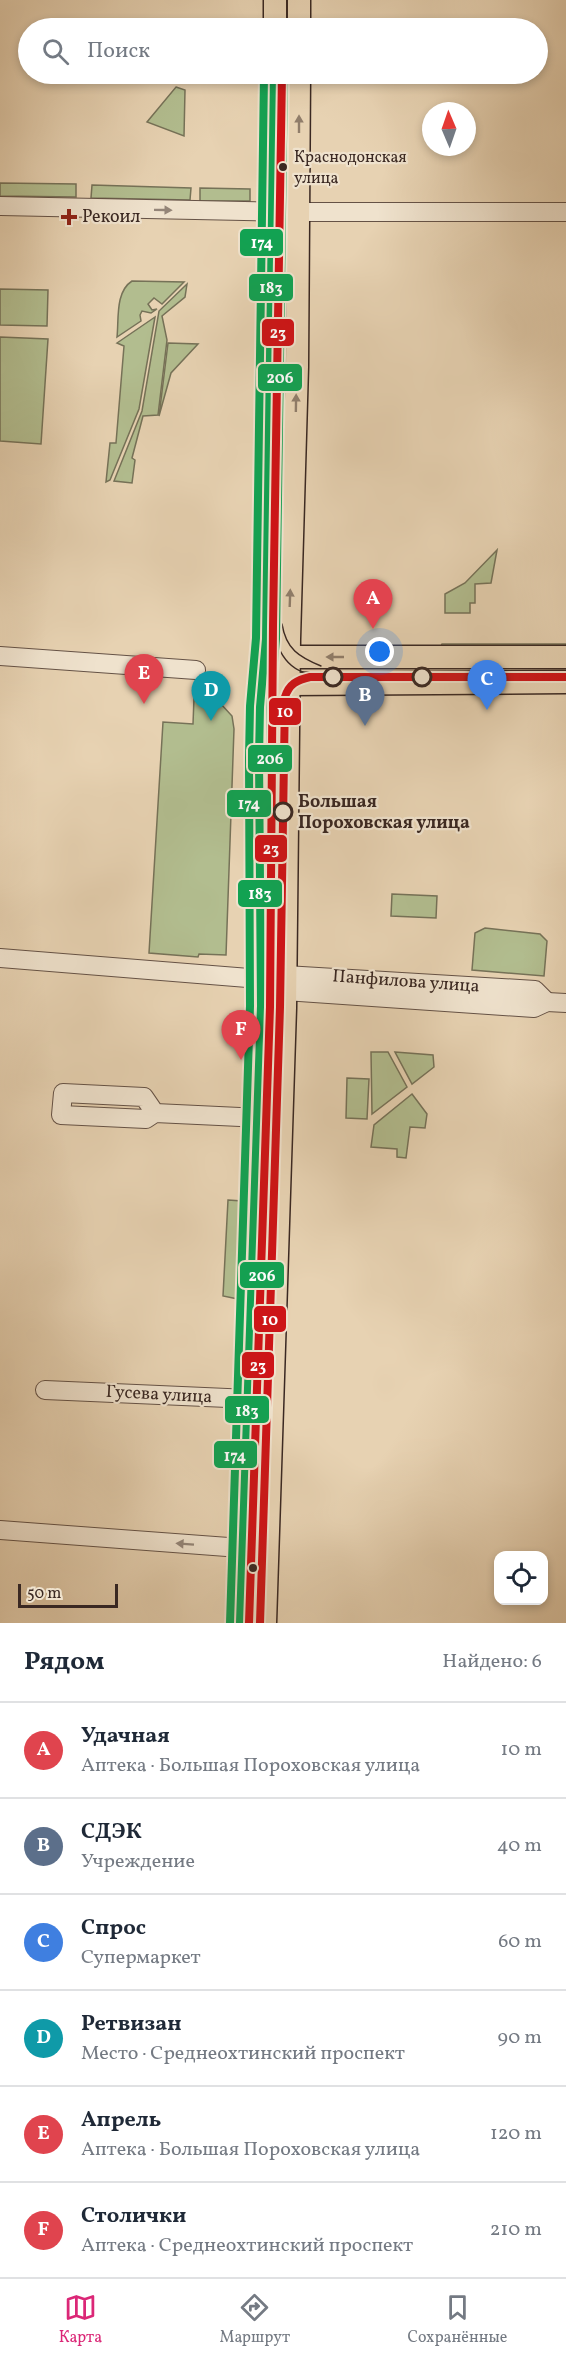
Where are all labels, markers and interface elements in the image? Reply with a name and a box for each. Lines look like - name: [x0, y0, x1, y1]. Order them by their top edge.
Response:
- search box: [18, 18, 548, 84]
- icon: search: [39, 35, 72, 68]
- text: Поиск: [87, 36, 150, 67]
- north arrow: [422, 102, 476, 156]
- one-way arrow: [294, 115, 303, 134]
- place label: Краснодонская улица: [294, 147, 407, 190]
- marker: Краснодонская улица: [277, 161, 289, 173]
- place label: Рекоил: [82, 205, 140, 230]
- one-way arrow: [154, 205, 173, 214]
- marker: Рекоил: [60, 208, 78, 226]
- line badge: 174: [239, 228, 284, 257]
- text: 174: [251, 233, 274, 255]
- line badge: 183: [248, 273, 294, 302]
- text: 183: [259, 278, 283, 300]
- line badge: 23: [261, 318, 295, 347]
- text: 23: [270, 323, 286, 345]
- line badge: 206: [257, 363, 303, 392]
- text: 206: [267, 368, 294, 390]
- one-way arrow: [291, 394, 300, 413]
- pin: A: [354, 580, 392, 629]
- one-way arrow: [286, 589, 295, 608]
- your location: [365, 637, 394, 666]
- one-way arrow: [325, 652, 344, 662]
- pin: E: [124, 654, 164, 704]
- pin: C: [468, 660, 506, 710]
- unlabelled marker: [323, 667, 343, 687]
- unlabelled marker: [412, 667, 432, 687]
- pin: D: [192, 672, 230, 721]
- pin: B: [346, 676, 385, 726]
- line badge: 10: [268, 697, 302, 726]
- text: 10: [277, 702, 293, 724]
- line badge: 206: [247, 744, 293, 773]
- text: 206: [257, 749, 284, 771]
- line badge: 174: [226, 789, 272, 818]
- place label: Большая Пороховская улица: [298, 790, 470, 836]
- text: 174: [238, 794, 261, 816]
- marker: Большая Пороховская улица: [273, 802, 293, 822]
- line badge: 23: [254, 834, 288, 863]
- text: 23: [263, 839, 279, 861]
- line badge: 183: [237, 879, 283, 908]
- text: 183: [248, 884, 272, 906]
- street label: Панфилова улица: [332, 964, 480, 1000]
- pin: F: [222, 1010, 260, 1060]
- line badge: 206: [239, 1261, 285, 1289]
- text: 206: [249, 1266, 276, 1288]
- line badge: 10: [253, 1305, 287, 1333]
- text: 10: [262, 1310, 278, 1332]
- line badge: 23: [241, 1351, 275, 1379]
- text: 23: [250, 1356, 266, 1378]
- street label: Гусева улица: [105, 1380, 213, 1410]
- line badge: 183: [224, 1395, 270, 1424]
- text: 183: [235, 1401, 259, 1423]
- line badge: 174: [213, 1440, 258, 1469]
- text: 174: [224, 1446, 247, 1468]
- one-way arrow: [175, 1539, 194, 1549]
- map controls: [494, 1551, 548, 1605]
- button: locate: [494, 1551, 548, 1605]
- unlabelled marker: [247, 1562, 259, 1574]
- scale bar: [18, 1581, 118, 1608]
- text: 50 m: [27, 1583, 61, 1605]
- text: Рядом: [24, 1644, 104, 1680]
- text: Найдено: 6: [442, 1648, 542, 1676]
- text: Удачная: [81, 1721, 170, 1752]
- text: A: [36, 1736, 51, 1764]
- text: 10 m: [501, 1736, 542, 1764]
- text: Аптека · Большая Пороховская улица: [81, 1752, 420, 1780]
- text: СДЭК: [81, 1817, 142, 1848]
- text: B: [37, 1832, 50, 1860]
- text: 40 m: [497, 1832, 542, 1860]
- text: Учреждение: [81, 1848, 195, 1876]
- text: Спрос: [81, 1913, 146, 1944]
- text: C: [37, 1928, 50, 1956]
- text: 60 m: [498, 1928, 542, 1956]
- text: Супермаркет: [81, 1944, 201, 1972]
- text: Ретвизан: [81, 2009, 182, 2040]
- text: D: [36, 2024, 51, 2052]
- text: 90 m: [498, 2024, 542, 2052]
- text: Место · Среднеохтинский проспект: [81, 2040, 405, 2068]
- text: Апрель: [81, 2105, 161, 2136]
- text: E: [37, 2120, 50, 2148]
- text: 120 m: [490, 2120, 542, 2148]
- text: Аптека · Большая Пороховская улица: [81, 2136, 420, 2164]
- text: Столички: [81, 2201, 186, 2232]
- text: F: [38, 2216, 49, 2244]
- text: 210 m: [490, 2216, 542, 2244]
- text: Аптека · Среднеохтинский проспект: [81, 2232, 413, 2260]
- tab: Карта: [59, 2291, 102, 2349]
- tab: Маршрут: [219, 2291, 290, 2349]
- tab: Сохранённые: [407, 2291, 507, 2349]

